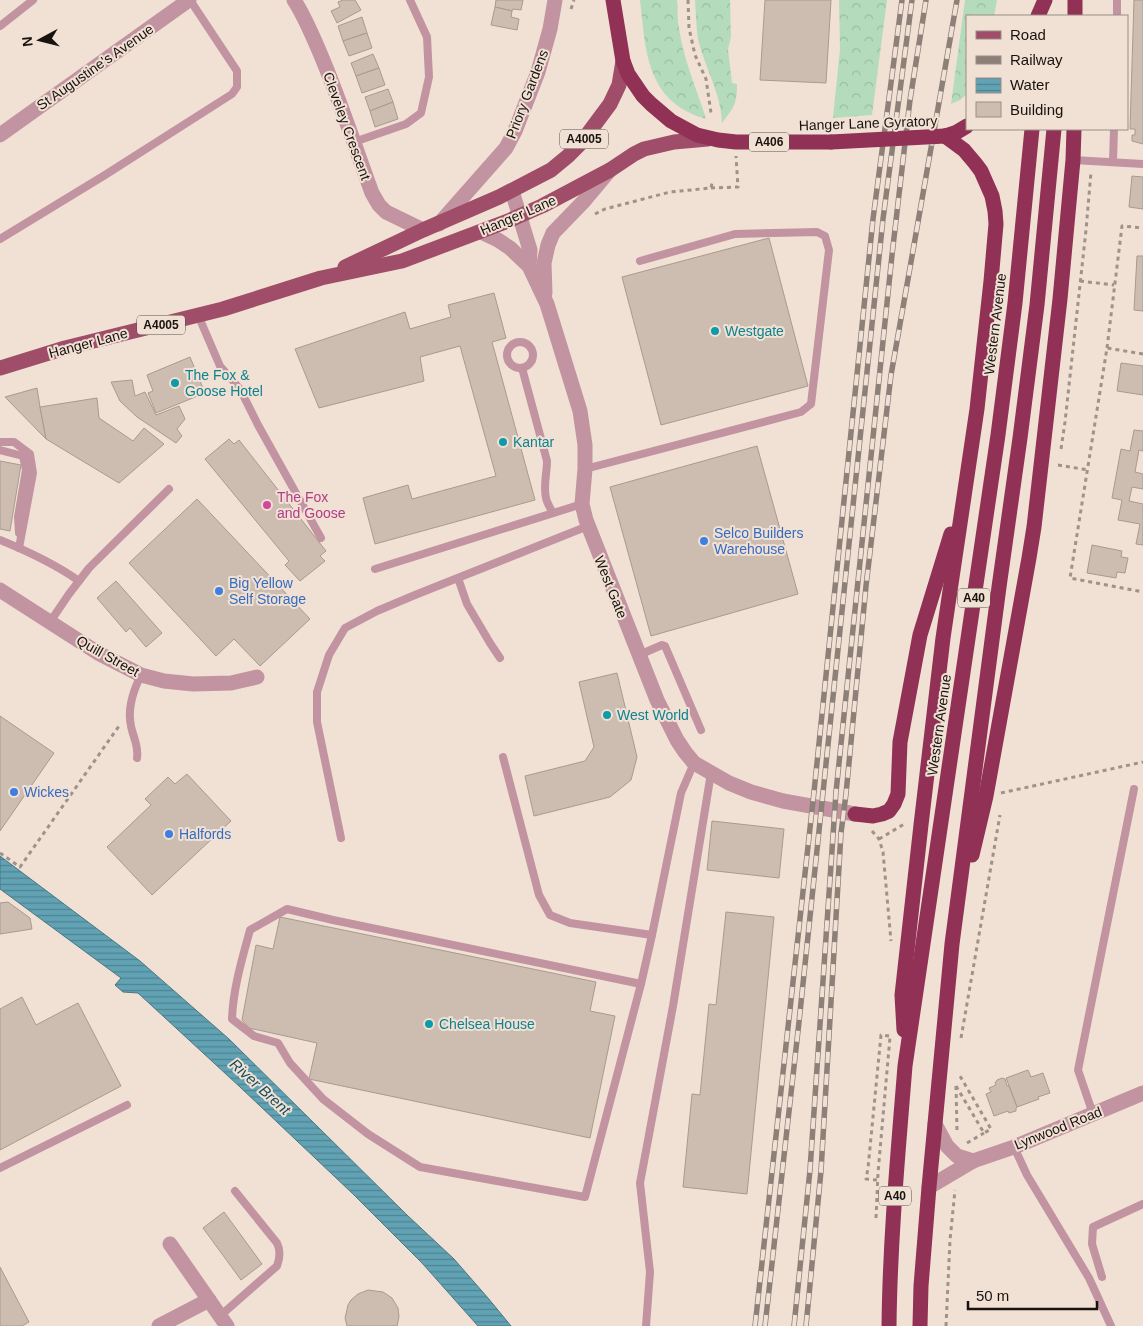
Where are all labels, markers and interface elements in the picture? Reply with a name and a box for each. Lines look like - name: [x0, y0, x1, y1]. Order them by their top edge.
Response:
- north arrow: [15, 15, 65, 65]
- legend: [966, 15, 1128, 130]
- street label: St Augustine's Avenue: [34, 21, 157, 113]
- text: Road: [1010, 26, 1046, 43]
- text: N: [19, 36, 36, 48]
- street label: Priory Gardens: [503, 47, 551, 141]
- text: Railway: [1010, 51, 1063, 68]
- street label: Cleveley Crescent: [320, 70, 374, 182]
- text: Water: [1010, 76, 1049, 93]
- text: Building: [1010, 101, 1063, 118]
- street label: Hanger Lane Gyratory: [798, 113, 938, 133]
- road number: A4005: [560, 130, 608, 148]
- road number: A406: [749, 132, 789, 152]
- street label: Hanger Lane: [478, 192, 559, 238]
- street label: Western Avenue: [981, 272, 1009, 376]
- road number: A4005: [137, 316, 185, 334]
- place label: Westgate: [725, 323, 784, 339]
- street label: Hanger Lane: [47, 325, 129, 361]
- marker: Westgate: [709, 325, 721, 337]
- place label: The Fox & Goose Hotel: [185, 367, 263, 399]
- marker: The Fox & Goose Hotel: [169, 377, 181, 389]
- place label: Kantar: [513, 434, 555, 450]
- marker: Kantar: [497, 436, 509, 448]
- place label: The Fox and Goose: [277, 489, 346, 521]
- marker: The Fox and Goose: [261, 499, 273, 511]
- place label: Selco Builders Warehouse: [714, 525, 804, 557]
- marker: Selco Builders Warehouse: [698, 535, 710, 547]
- street label: West Gate: [591, 553, 631, 621]
- place label: Big Yellow Self Storage: [229, 575, 306, 607]
- marker: Big Yellow Self Storage: [213, 585, 225, 597]
- road number: A40: [958, 588, 990, 608]
- street label: Quill Street: [74, 632, 142, 680]
- street label: Western Avenue: [924, 673, 954, 777]
- place label: West World: [617, 707, 689, 723]
- marker: West World: [601, 709, 613, 721]
- place label: Wickes: [24, 784, 69, 800]
- marker: Wickes: [8, 786, 20, 798]
- place label: Halfords: [179, 826, 231, 842]
- marker: Halfords: [163, 828, 175, 840]
- place label: Chelsea House: [439, 1016, 535, 1032]
- marker: Chelsea House: [423, 1018, 435, 1030]
- water label: River Brent: [227, 1055, 295, 1119]
- street label: Lynwood Road: [1012, 1103, 1104, 1153]
- road number: A40: [879, 1186, 911, 1206]
- scale bar: [968, 1278, 1097, 1310]
- text: 50 m: [976, 1287, 1009, 1304]

